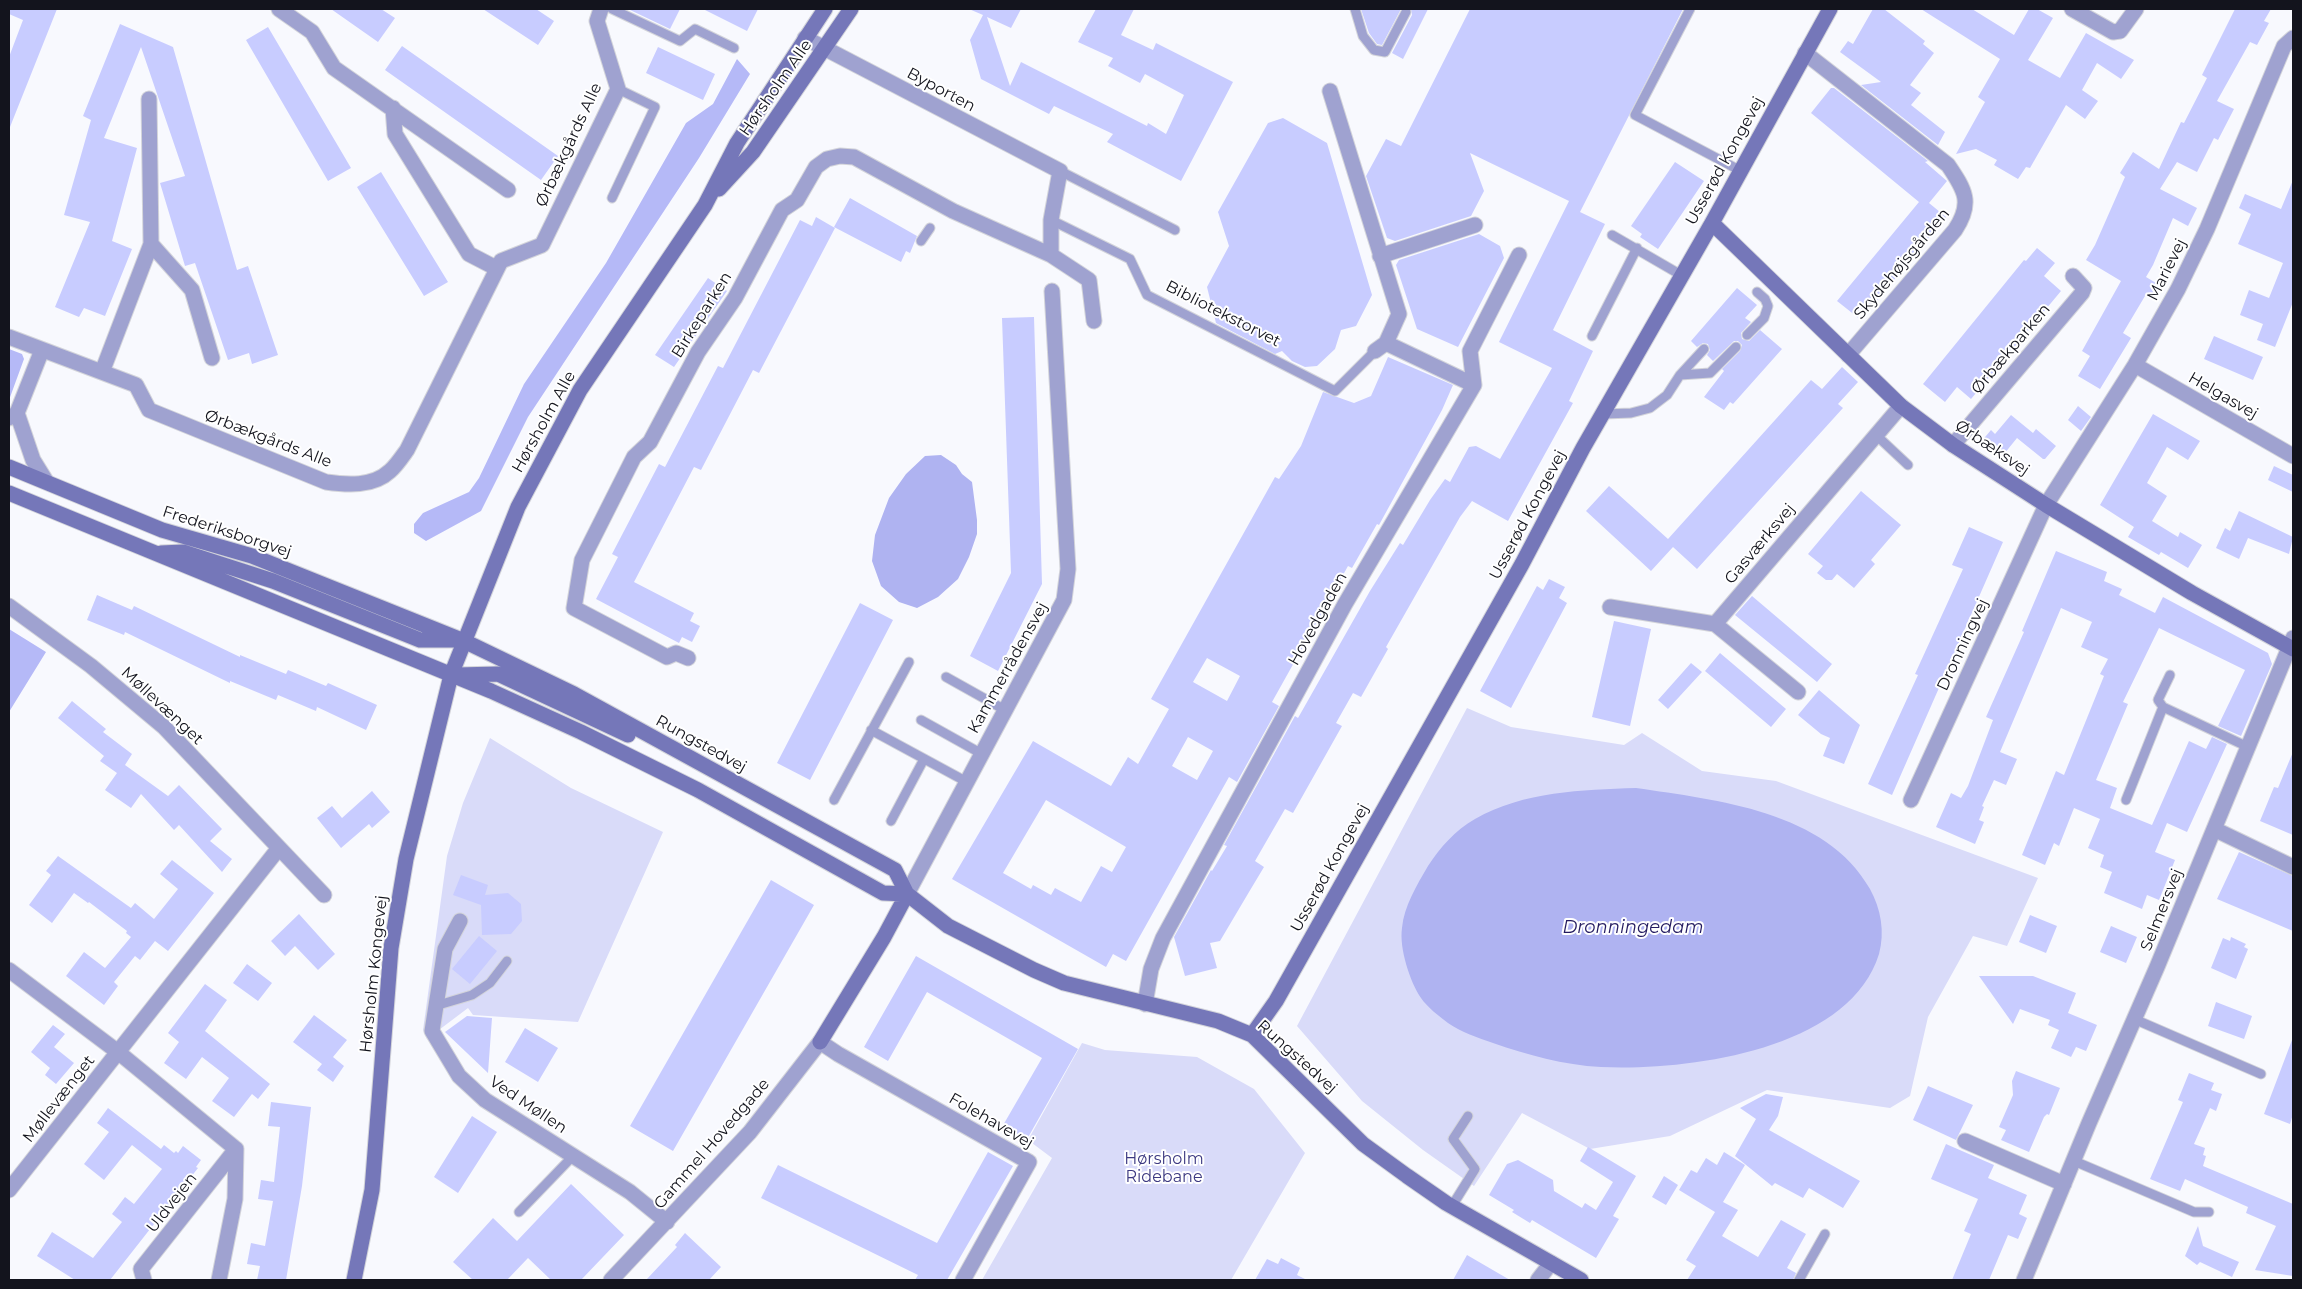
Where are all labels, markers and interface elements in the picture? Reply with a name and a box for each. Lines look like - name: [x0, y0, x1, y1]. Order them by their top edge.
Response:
- street label: Hørsholm Alle: [736, 36, 816, 140]
- street label: Byporten: [903, 64, 979, 116]
- street label: Ørbækgårds Alle: [532, 80, 606, 210]
- street label: Usserød Kongevej: [1682, 93, 1768, 229]
- street label: Skydehøjsgården: [1850, 205, 1954, 323]
- street label: Marievej: [2143, 236, 2191, 304]
- street label: Birkeparken: [668, 268, 736, 362]
- street label: Bibliotekstorvet: [1162, 277, 1284, 351]
- street label: Ørbækparken: [1968, 300, 2054, 398]
- street label: Hørsholm Alle: [508, 368, 580, 476]
- street label: Helgasvej: [2185, 368, 2261, 424]
- street label: Ørbækgårds Alle: [202, 406, 334, 472]
- street label: Ørbæksvej: [1951, 416, 2033, 480]
- street label: Usserød Kongevej: [1486, 447, 1570, 583]
- street label: Gasværksvej: [1721, 500, 1799, 588]
- street label: Frederiksborgvej: [160, 502, 294, 562]
- street label: Hovedgaden: [1285, 569, 1351, 669]
- street label: Dronningvej: [1933, 596, 1993, 694]
- street label: Kammerrådensvej: [964, 599, 1052, 737]
- street label: Møllevænget: [117, 663, 207, 749]
- street label: Rungstedvej: [652, 711, 750, 777]
- street label: Usserød Kongevej: [1287, 800, 1373, 936]
- street label: Selmersvej: [2137, 866, 2187, 954]
- street label: Hørsholm Kongevej: [356, 894, 392, 1054]
- water label: Dronningedam: [1562, 917, 1704, 939]
- street label: Rungstedvej: [1253, 1016, 1341, 1098]
- street label: Møllevænget: [19, 1052, 99, 1146]
- street label: Ved Møllen: [486, 1072, 570, 1138]
- street label: Gammel Hovedgade: [650, 1075, 774, 1213]
- street label: Folehavevej: [945, 1089, 1037, 1153]
- park label: Hørsholm Ridebane: [1124, 1149, 1204, 1187]
- street label: Uldvejen: [143, 1169, 201, 1237]

